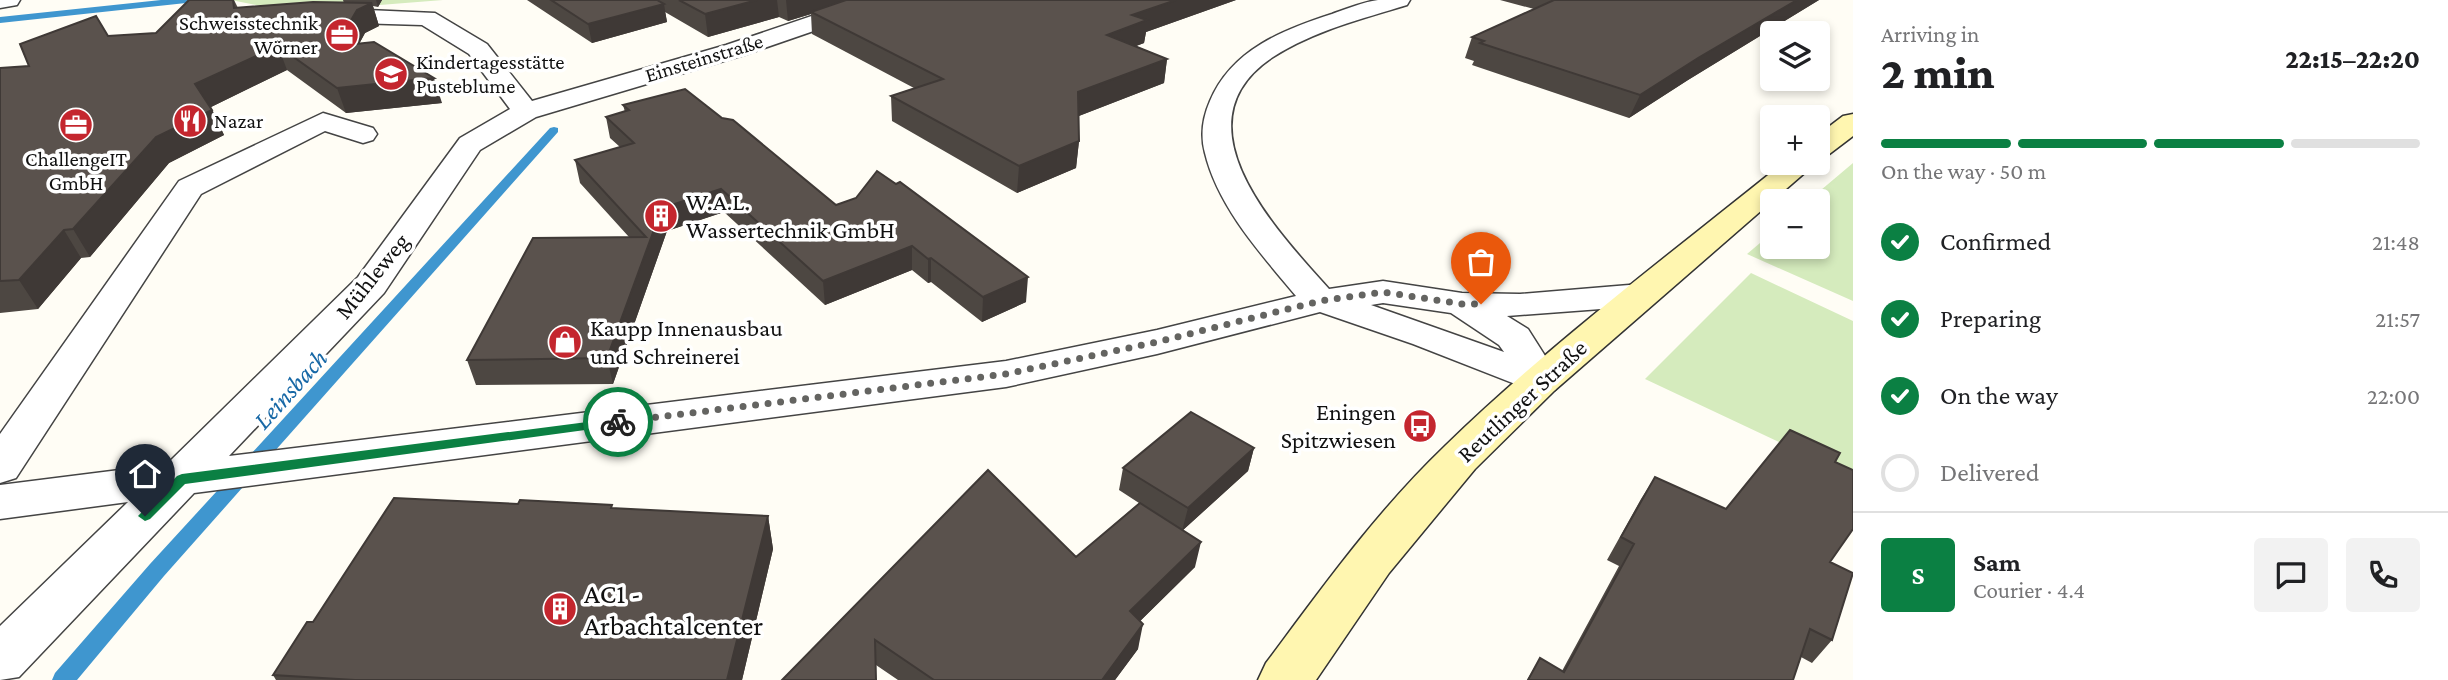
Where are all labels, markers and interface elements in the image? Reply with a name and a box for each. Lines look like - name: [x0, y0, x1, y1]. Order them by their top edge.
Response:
- place label: Schweisstechnik Wörner: [179, 11, 319, 59]
- office icon: Schweisstechnik Wörner: [323, 16, 361, 54]
- map controls: [1760, 21, 1830, 259]
- button: layers: [1760, 21, 1830, 91]
- text: Arriving in: [1881, 21, 1979, 47]
- street label: Einsteinstraße: [642, 29, 766, 87]
- text: 22:15–22:20: [2285, 45, 2420, 74]
- text: 2 min: [1881, 47, 1995, 98]
- place label: Kindertagesstätte Pusteblume: [416, 50, 564, 98]
- school or university icon: Kindertagesstätte Pusteblume: [372, 55, 410, 93]
- restaurant icon: Nazar: [171, 102, 209, 140]
- button: +: [1760, 105, 1830, 175]
- office icon: ChallengeIT GmbH: [57, 106, 95, 144]
- place label: Nazar: [214, 109, 264, 133]
- place label: ChallengeIT GmbH: [25, 147, 128, 195]
- text: On the way · 50 m: [1881, 158, 2046, 184]
- place label: W.A.L. Wassertechnik GmbH: [686, 188, 895, 243]
- button: −: [1760, 189, 1830, 259]
- building icon: W.A.L. Wassertechnik GmbH: [642, 197, 680, 235]
- icon: check: [1881, 223, 1919, 261]
- street label: Mühleweg: [329, 227, 414, 324]
- text: Confirmed: [1940, 227, 2051, 256]
- text: 21:48: [2372, 229, 2420, 255]
- pin: [1451, 232, 1511, 304]
- icon: bag: [1462, 243, 1500, 281]
- icon: check: [1881, 300, 1919, 338]
- text: Preparing: [1940, 304, 2041, 333]
- text: 21:57: [2375, 306, 2420, 332]
- place label: Kaupp Innenausbau und Schreinerei: [590, 314, 783, 369]
- shop icon: Kaupp Innenausbau und Schreinerei: [546, 323, 584, 361]
- street label: Reutlinger Straße: [1451, 334, 1592, 467]
- water label: Leinsbach: [247, 344, 333, 435]
- icon: check: [1881, 377, 1919, 415]
- text: On the way: [1940, 381, 2058, 410]
- text: 22:00: [2367, 383, 2420, 409]
- courier: [583, 387, 653, 457]
- place label: Eningen Spitzwiesen: [1281, 398, 1396, 453]
- icon: bike: [599, 403, 637, 441]
- bus stop icon: Eningen Spitzwiesen: [1401, 407, 1439, 445]
- pin: [115, 444, 175, 516]
- icon: home: [126, 455, 164, 493]
- text: Delivered: [1940, 458, 2039, 487]
- button: chat: [2254, 538, 2328, 612]
- button: phone: [2346, 538, 2420, 612]
- text: Sam: [1973, 548, 2021, 577]
- text: S: [1912, 561, 1925, 590]
- text: Courier · 4.4: [1973, 577, 2085, 603]
- place label: AC1 - Arbachtalcenter: [584, 578, 763, 641]
- building icon: AC1 - Arbachtalcenter: [541, 590, 579, 628]

